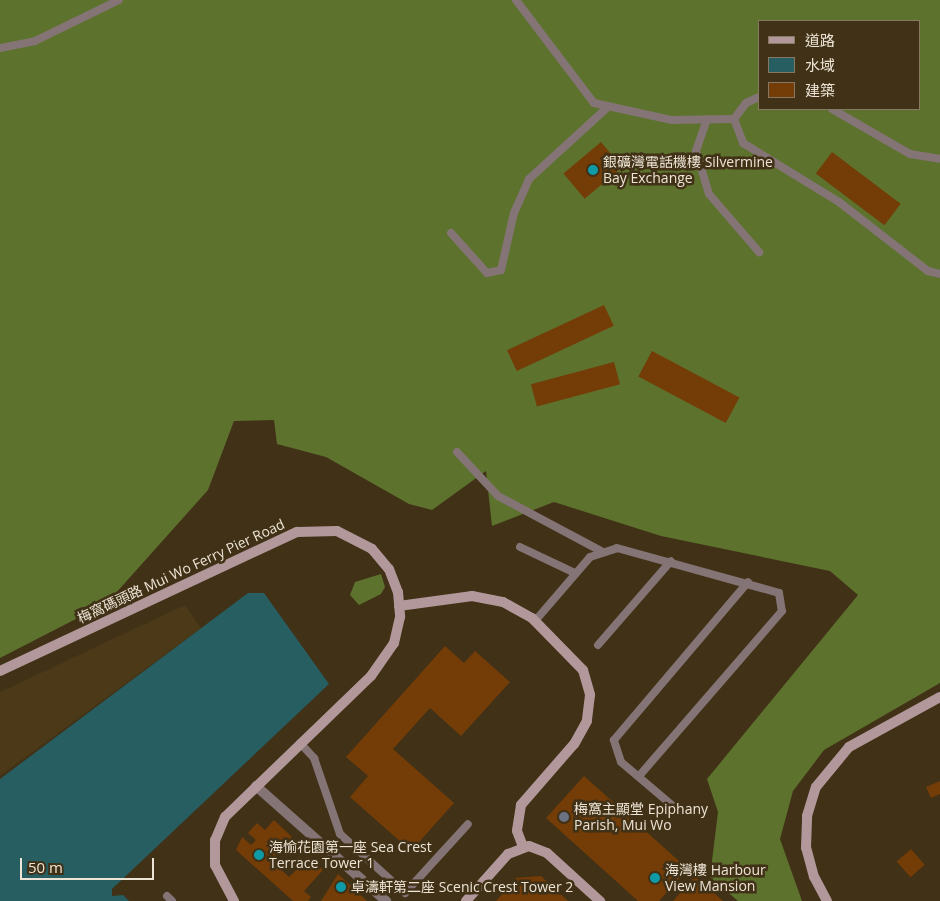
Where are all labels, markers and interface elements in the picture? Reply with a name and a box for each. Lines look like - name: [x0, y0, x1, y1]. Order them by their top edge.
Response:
- legend: [758, 20, 920, 110]
- text: 道路: [805, 30, 835, 50]
- text: 水域: [805, 55, 835, 75]
- text: 建築: [805, 80, 835, 100]
- place label: 銀礦灣電話機樓 Silvermine Bay Exchange: [603, 154, 773, 186]
- marker: 銀礦灣電話機樓 Silvermine Bay Exchange: [587, 164, 599, 176]
- street label: 梅窩碼頭路 Mui Wo Ferry Pier Road: [75, 515, 287, 627]
- place label: 梅窩主顯堂 Epiphany Parish, Mui Wo: [574, 801, 708, 834]
- marker: 梅窩主顯堂 Epiphany Parish, Mui Wo: [558, 811, 570, 823]
- place label: 海愉花園第一座 Sea Crest Terrace Tower 1: [269, 839, 432, 872]
- scale bar: [22, 848, 156, 880]
- marker: 海愉花園第一座 Sea Crest Terrace Tower 1: [253, 849, 265, 861]
- text: 50 m: [28, 857, 63, 877]
- place label: 海灣樓 Harbour View Mansion: [665, 862, 766, 894]
- marker: 海灣樓 Harbour View Mansion: [649, 872, 661, 884]
- place label: 卓濤軒第二座 Scenic Crest Tower 2: [351, 879, 573, 895]
- marker: 卓濤軒第二座 Scenic Crest Tower 2: [335, 881, 347, 893]

